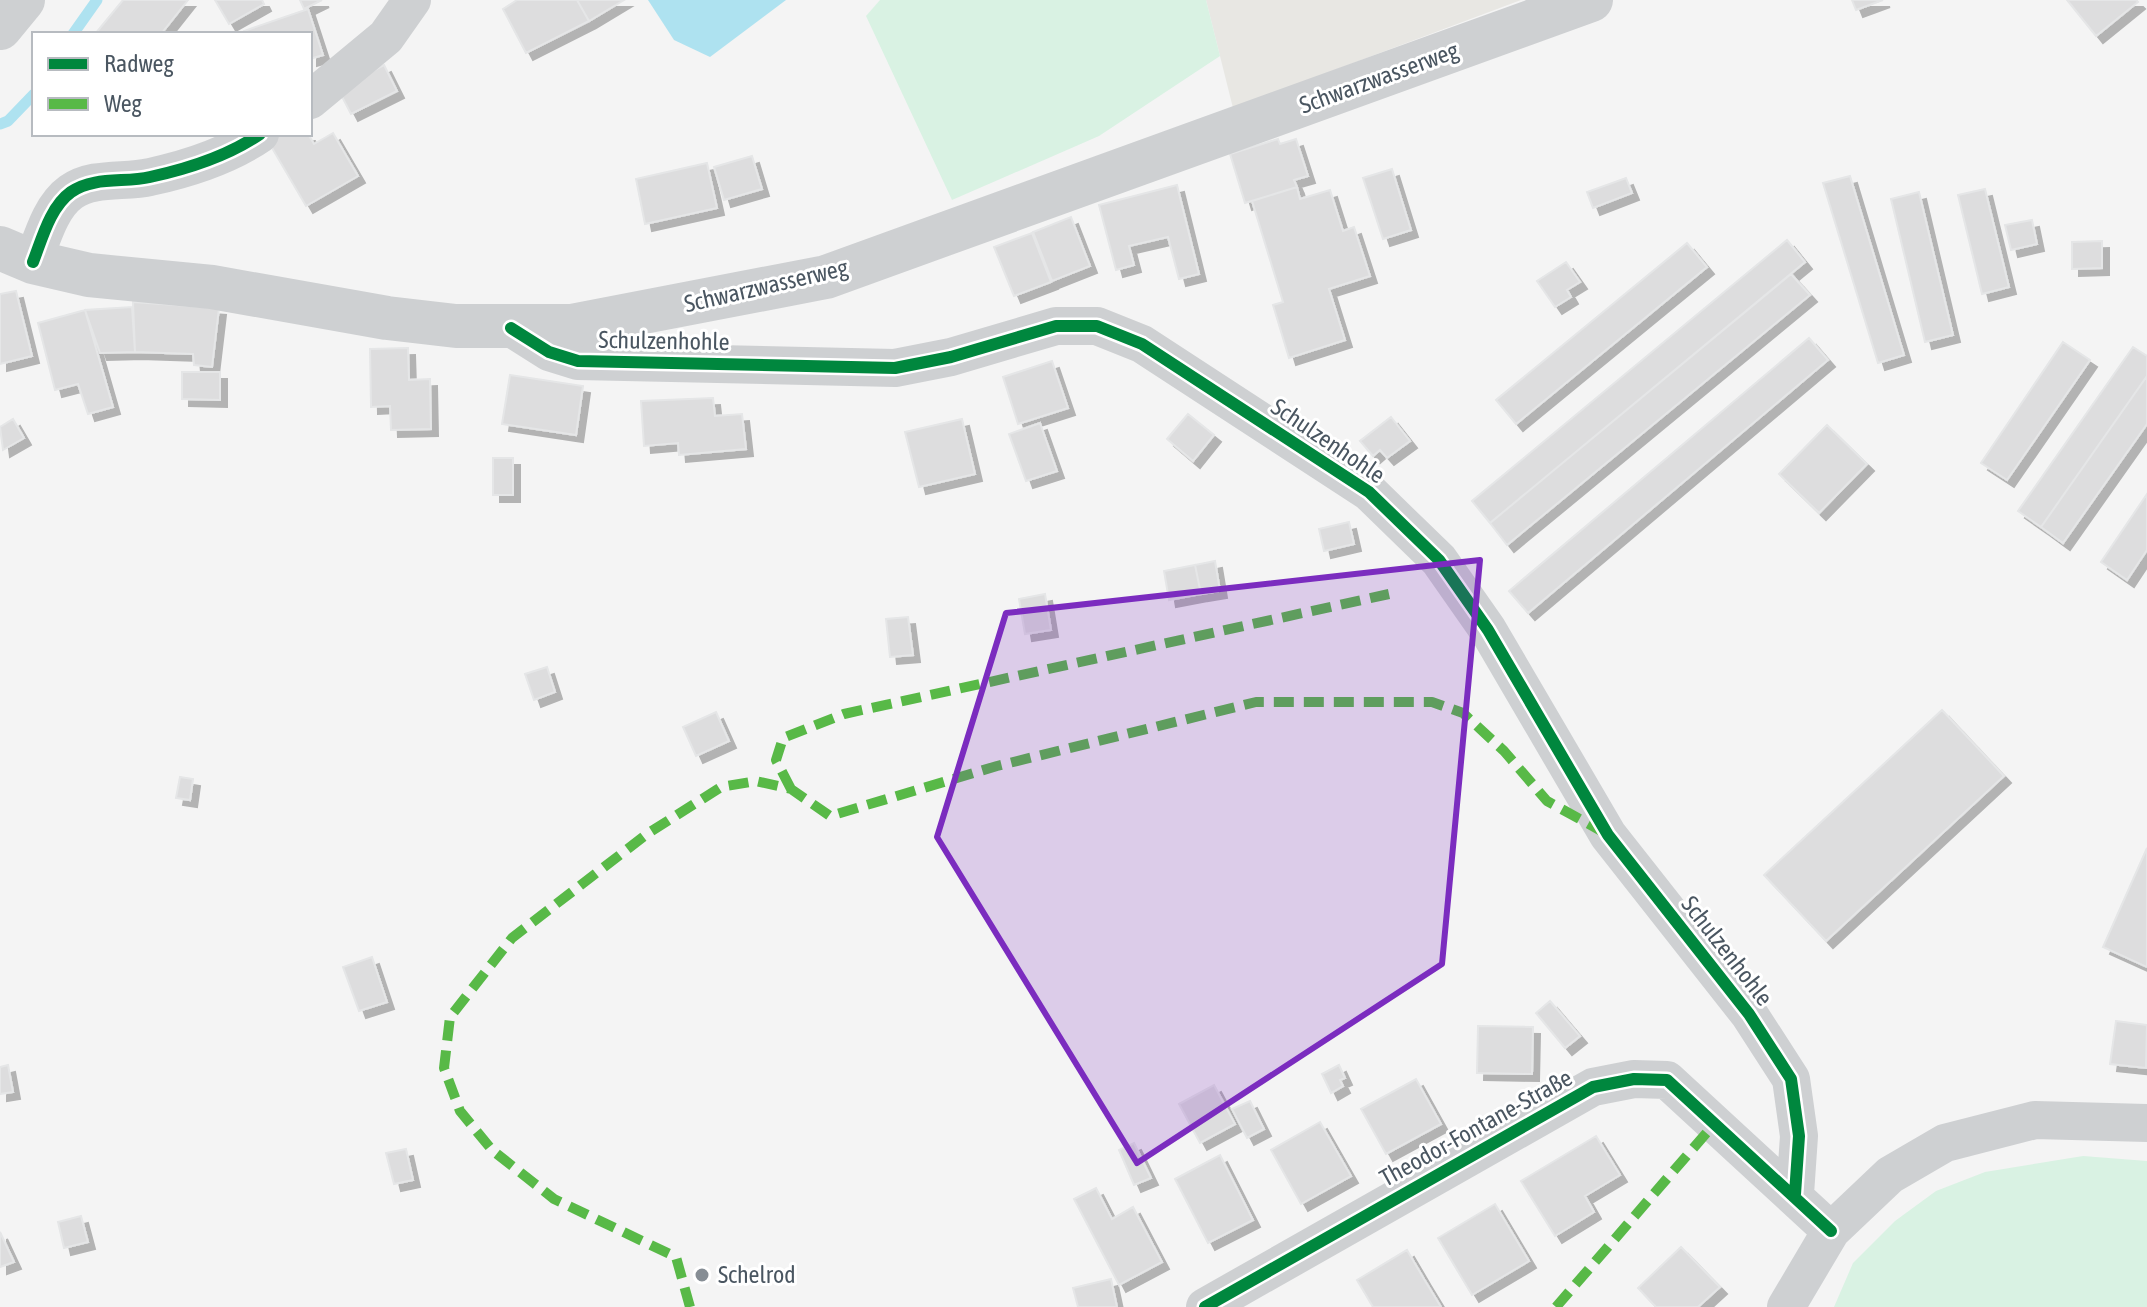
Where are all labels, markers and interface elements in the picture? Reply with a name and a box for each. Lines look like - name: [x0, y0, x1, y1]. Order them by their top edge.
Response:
- legend: [32, 32, 312, 136]
- street label: Schwarzwasserweg: [1296, 36, 1463, 119]
- text: Radweg: [104, 50, 175, 77]
- text: Weg: [104, 90, 143, 117]
- street label: Schwarzwasserweg: [681, 253, 851, 317]
- street label: Schulzenhohle: [598, 326, 730, 355]
- street label: Schulzenhohle: [1266, 393, 1390, 488]
- street label: Schulzenhohle: [1676, 891, 1778, 1011]
- street label: Theodor-Fontane-Straße: [1375, 1064, 1576, 1192]
- place label: Schelrod: [718, 1261, 796, 1288]
- marker: Schelrod: [693, 1266, 711, 1284]

